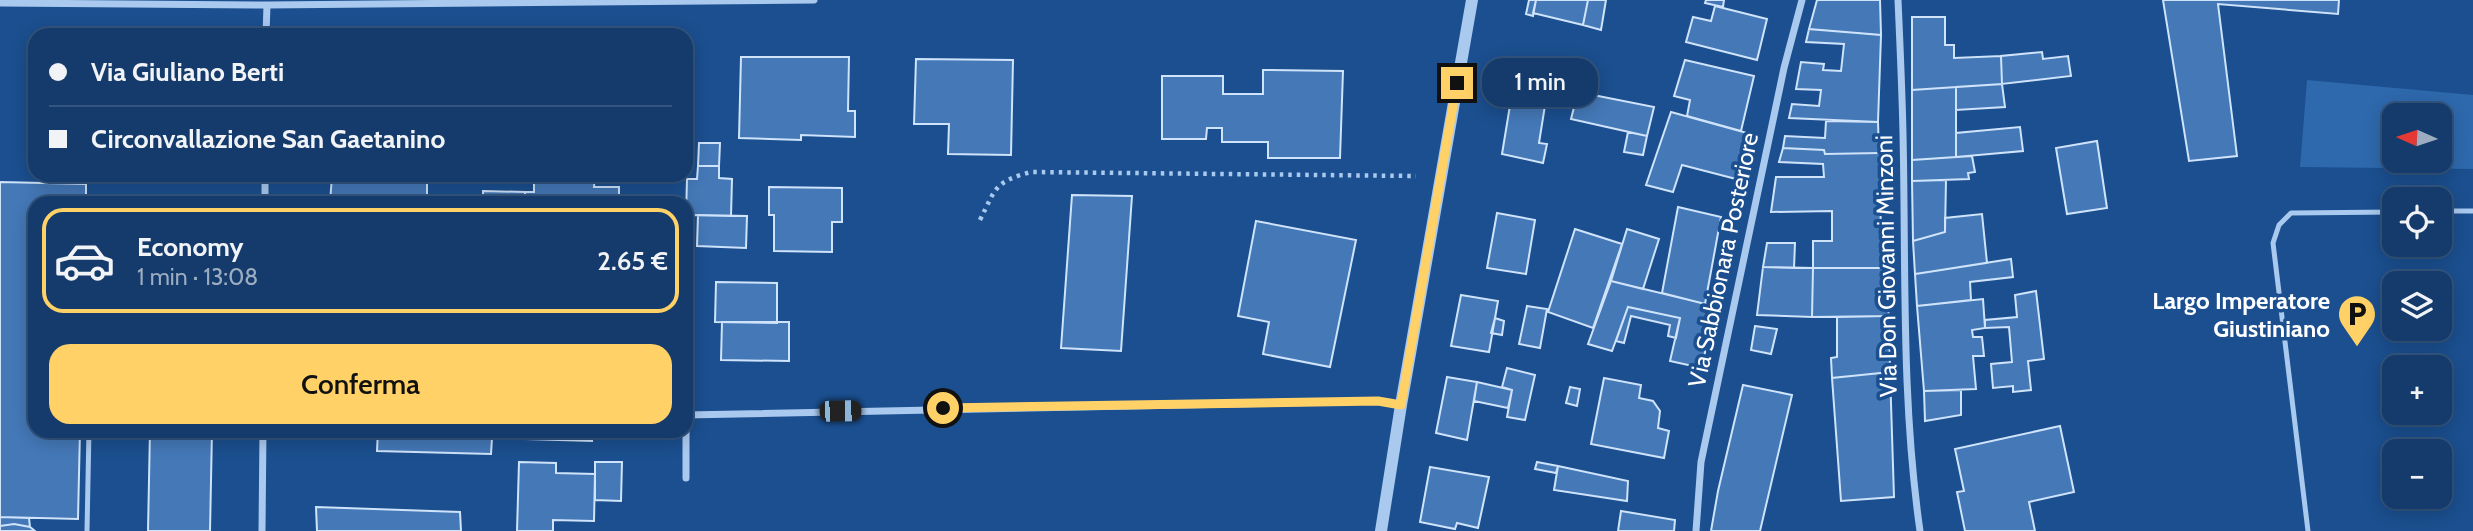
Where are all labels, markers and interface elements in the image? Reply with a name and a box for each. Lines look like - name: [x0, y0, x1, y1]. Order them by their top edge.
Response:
- text: Via Giuliano Berti: [91, 56, 284, 88]
- callout: 1 min: [1482, 58, 1597, 108]
- route end: [1441, 67, 1473, 99]
- text: 1 min: [1514, 68, 1566, 96]
- north arrow: [2382, 103, 2452, 173]
- map controls: [2382, 103, 2452, 509]
- text: Circonvallazione San Gaetanino: [91, 123, 445, 155]
- street label: Via Sabbionara Posteriore: [1682, 130, 1764, 390]
- street label: Via Don Giovanni Minzoni: [1869, 135, 1903, 397]
- button: locate: [2382, 187, 2452, 257]
- icon: car: [53, 229, 116, 292]
- text: Economy: [137, 231, 243, 263]
- text: 2.65 €: [597, 245, 668, 277]
- text: 1 min · 13:08: [137, 263, 258, 291]
- button: layers: [2382, 271, 2452, 341]
- place label: Largo Imperatore Giustiniano: [2152, 286, 2330, 343]
- parking icon: Largo Imperatore Giustiniano: [2336, 293, 2378, 348]
- button: Conferma: [49, 344, 672, 424]
- button: +: [2382, 355, 2452, 425]
- route start: [927, 392, 959, 424]
- car: [819, 400, 862, 422]
- button: −: [2382, 439, 2452, 509]

